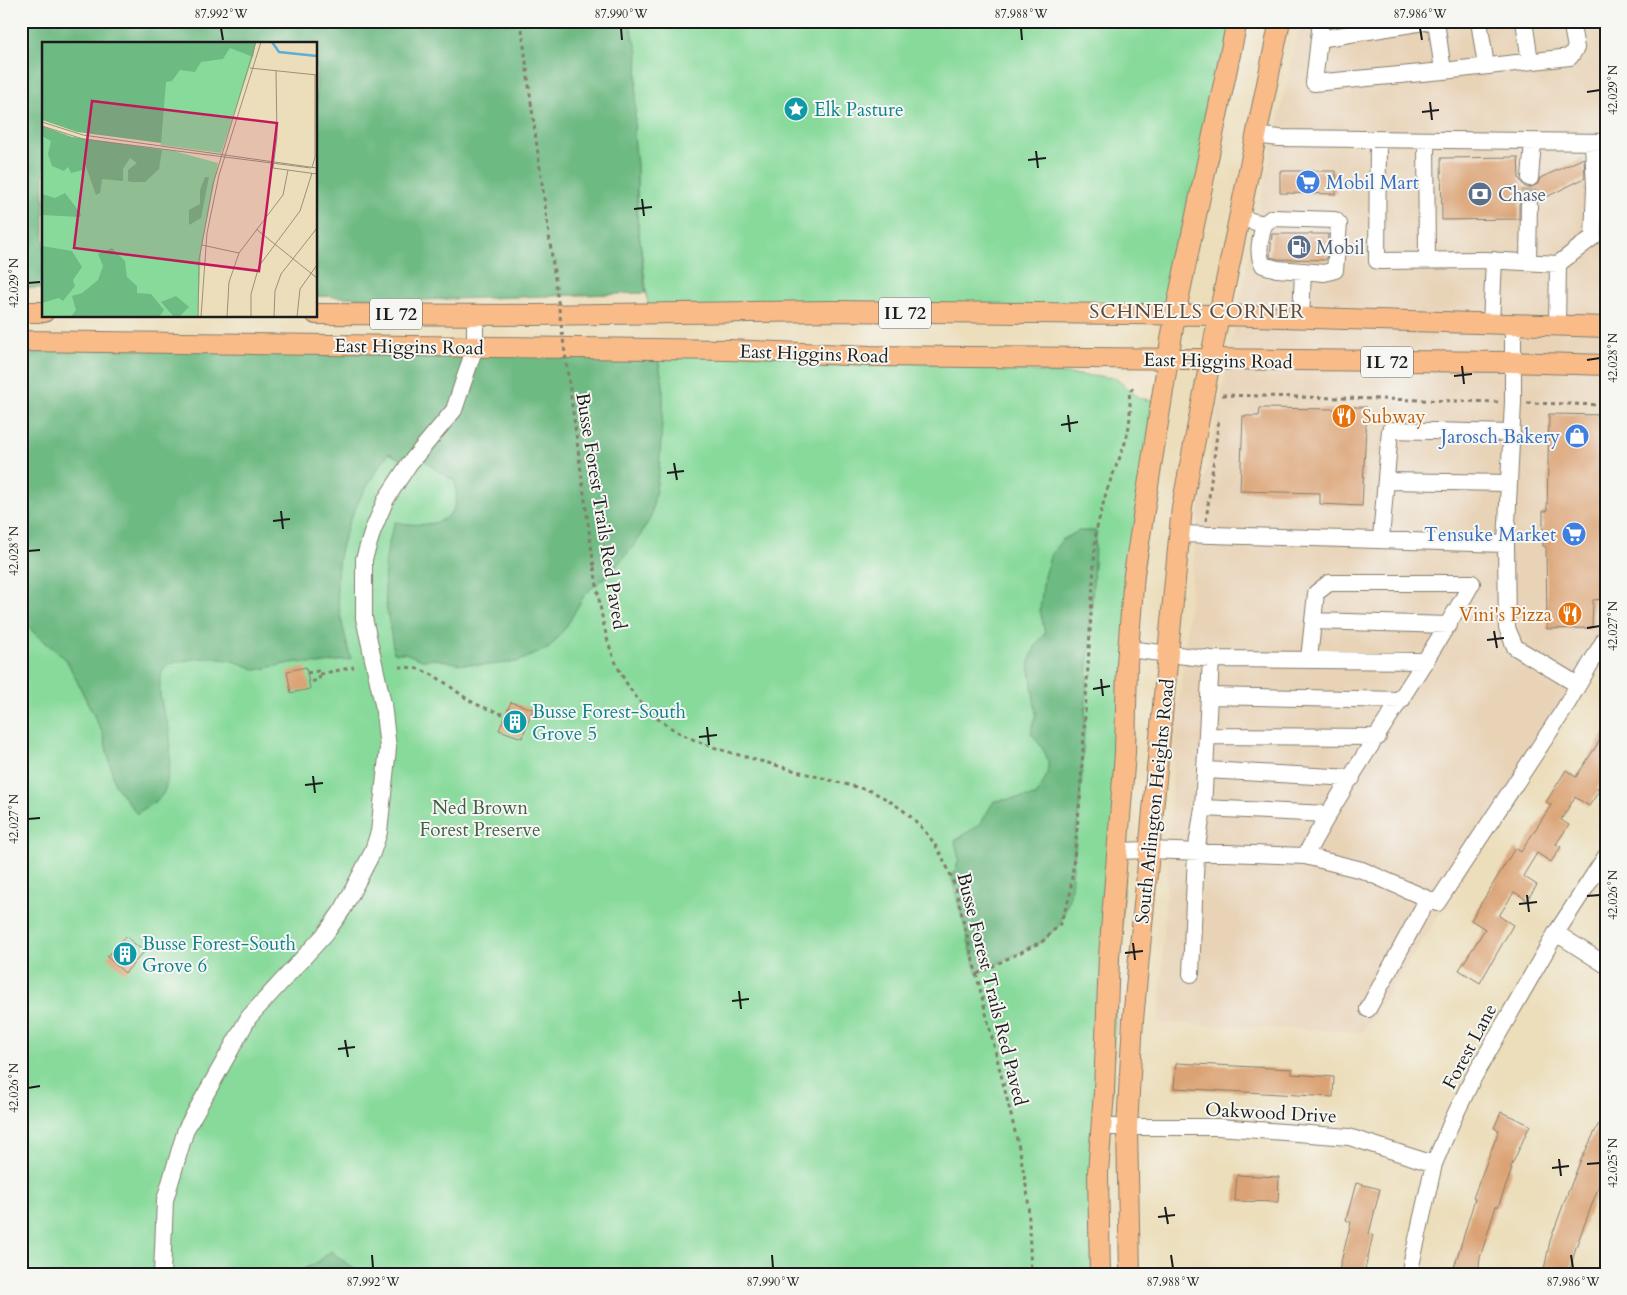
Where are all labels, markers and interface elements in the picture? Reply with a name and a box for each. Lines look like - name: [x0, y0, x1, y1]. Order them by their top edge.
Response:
- text: 87.992°W: [194, 6, 248, 22]
- text: 87.990°W: [594, 6, 648, 22]
- text: 87.988°W: [994, 6, 1048, 22]
- text: 87.986°W: [1393, 6, 1447, 22]
- inset map: [42, 42, 318, 318]
- text: 42.029°N: [1605, 64, 1621, 115]
- place icon: Elk Pasture: [783, 96, 809, 122]
- place label: Elk Pasture: [814, 97, 904, 123]
- supermarket icon: Mobil Mart: [1295, 169, 1321, 195]
- place label: Mobil Mart: [1326, 170, 1419, 196]
- bank icon: Chase: [1467, 181, 1493, 207]
- place label: Chase: [1498, 182, 1546, 208]
- fuel station icon: Mobil: [1286, 234, 1312, 260]
- place label: Mobil: [1316, 235, 1365, 261]
- text: 42.029°N: [6, 257, 22, 308]
- road number: IL 72: [370, 298, 422, 329]
- road number: IL 72: [879, 298, 931, 328]
- district label: SCHNELLS CORNER: [1089, 298, 1305, 325]
- text: 42.028°N: [1605, 332, 1621, 383]
- street label: East Higgins Road: [334, 333, 484, 361]
- street label: East Higgins Road: [739, 338, 889, 370]
- street label: East Higgins Road: [1143, 347, 1293, 375]
- road number: IL 72: [1361, 347, 1413, 378]
- street label: Busse Forest Trails Red Paved: [569, 391, 633, 631]
- restaurant icon: Subway: [1331, 403, 1357, 429]
- place label: Subway: [1362, 404, 1426, 430]
- shop icon: Jarosch Bakery: [1564, 423, 1590, 449]
- place label: Jarosch Bakery: [1438, 424, 1560, 450]
- supermarket icon: Tensuke Market: [1561, 521, 1587, 547]
- place label: Tensuke Market: [1424, 522, 1556, 548]
- text: 42.028°N: [6, 525, 22, 576]
- text: 42.027°N: [1605, 600, 1621, 651]
- restaurant icon: Vini's Pizza: [1557, 601, 1583, 627]
- place label: Vini's Pizza: [1459, 602, 1552, 628]
- street label: South Arlington Heights Road: [1129, 677, 1181, 925]
- place label: Busse Forest-South Grove 5: [532, 699, 686, 747]
- building icon: Busse Forest-South Grove 5: [502, 709, 528, 735]
- text: 42.027°N: [6, 793, 22, 844]
- park label: Ned Brown Forest Preserve: [419, 795, 541, 843]
- text: 42.026°N: [1605, 869, 1621, 920]
- street label: Busse Forest Trails Red Paved: [950, 870, 1034, 1109]
- place label: Busse Forest-South Grove 6: [142, 931, 296, 979]
- building icon: Busse Forest-South Grove 6: [112, 941, 138, 967]
- street label: Forest Lane: [1437, 999, 1503, 1094]
- text: 42.026°N: [6, 1062, 22, 1113]
- street label: Oakwood Drive: [1204, 1097, 1337, 1129]
- text: 42.025°N: [1605, 1137, 1621, 1188]
- text: 87.992°W: [346, 1274, 400, 1290]
- text: 87.990°W: [746, 1274, 800, 1290]
- text: 87.988°W: [1146, 1274, 1200, 1290]
- text: 87.986°W: [1546, 1274, 1600, 1290]

